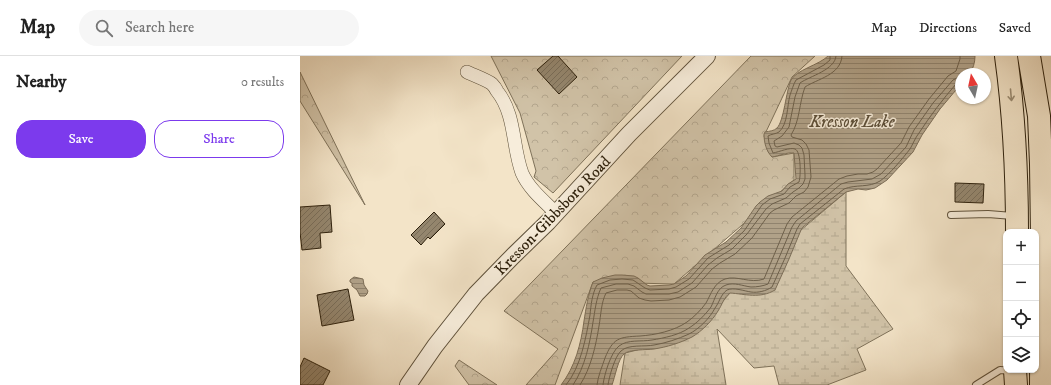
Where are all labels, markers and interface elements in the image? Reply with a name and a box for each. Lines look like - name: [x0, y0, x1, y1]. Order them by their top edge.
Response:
- search box: [79, 10, 359, 46]
- text: Map: [20, 16, 55, 39]
- icon: search: [93, 17, 115, 39]
- text: Search here: [125, 18, 194, 37]
- text: Map: [871, 19, 897, 37]
- text: Directions: [919, 19, 977, 37]
- text: Saved: [999, 19, 1031, 37]
- north arrow: [955, 68, 991, 104]
- text: Nearby: [16, 71, 66, 93]
- text: 0 results: [241, 74, 284, 90]
- one-way arrow: [1007, 88, 1014, 101]
- water label: Kresson Lake: [809, 111, 896, 133]
- button: Save: [16, 120, 146, 158]
- button: Share: [154, 120, 284, 158]
- street label: Kresson-Gibbsboro Road: [491, 152, 615, 280]
- map controls: [1003, 229, 1039, 373]
- button: +: [1003, 229, 1039, 265]
- button: −: [1003, 265, 1039, 301]
- button: locate: [1003, 301, 1039, 337]
- button: layers: [1003, 337, 1039, 373]

